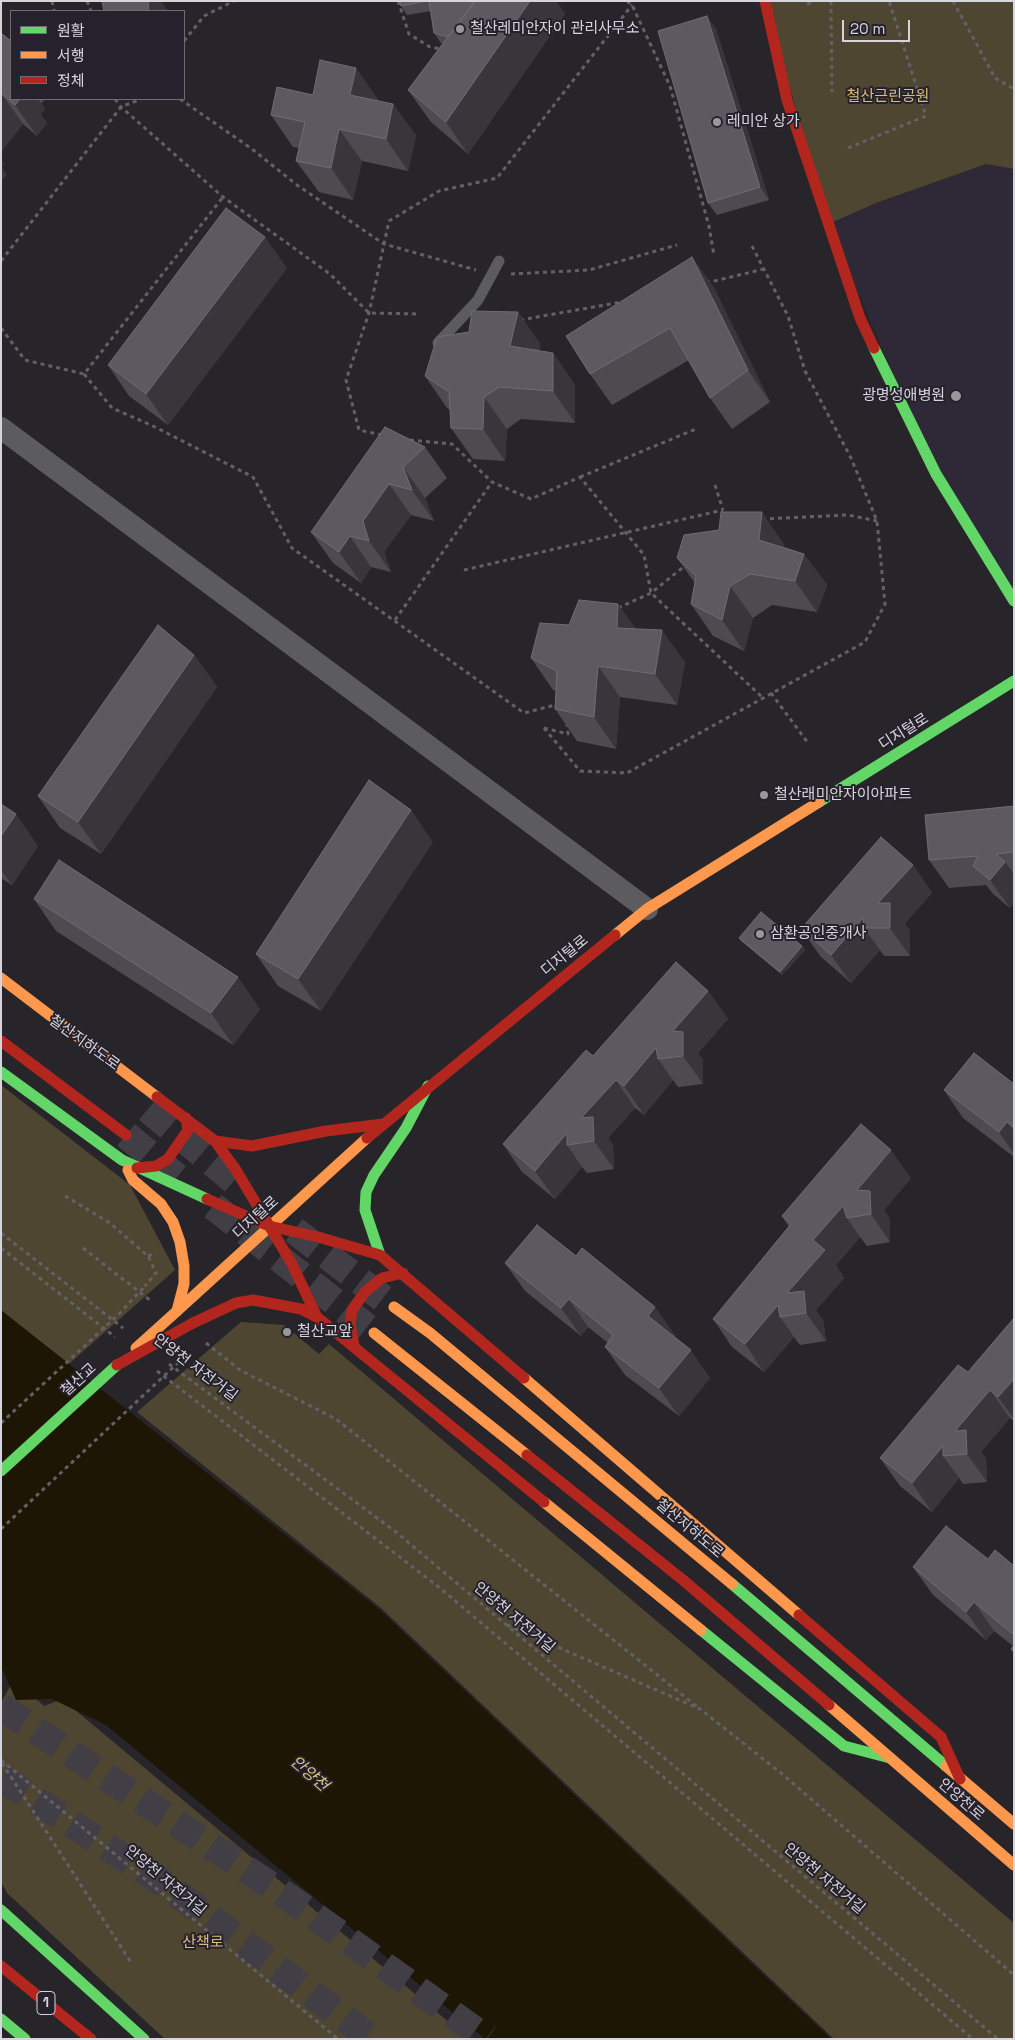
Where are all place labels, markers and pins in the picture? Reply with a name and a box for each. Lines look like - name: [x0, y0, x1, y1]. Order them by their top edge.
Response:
- place label: 철산레미안자이 관리사무소: [470, 20, 639, 38]
- marker: 철산레미안자이 관리사무소: [454, 23, 466, 35]
- place label: 레미안 상가: [727, 113, 800, 131]
- marker: 레미안 상가: [711, 116, 723, 128]
- place label: 광명성애병원: [862, 387, 945, 405]
- marker: 광명성애병원: [949, 389, 963, 403]
- place label: 철산래미안자이아파트: [774, 786, 912, 804]
- marker: 철산래미안자이아파트: [758, 789, 770, 801]
- place label: 삼환공인중개사: [770, 925, 867, 943]
- marker: 삼환공인중개사: [754, 928, 766, 940]
- place label: 철산교앞: [297, 1323, 352, 1341]
- marker: 철산교앞: [281, 1326, 293, 1338]

